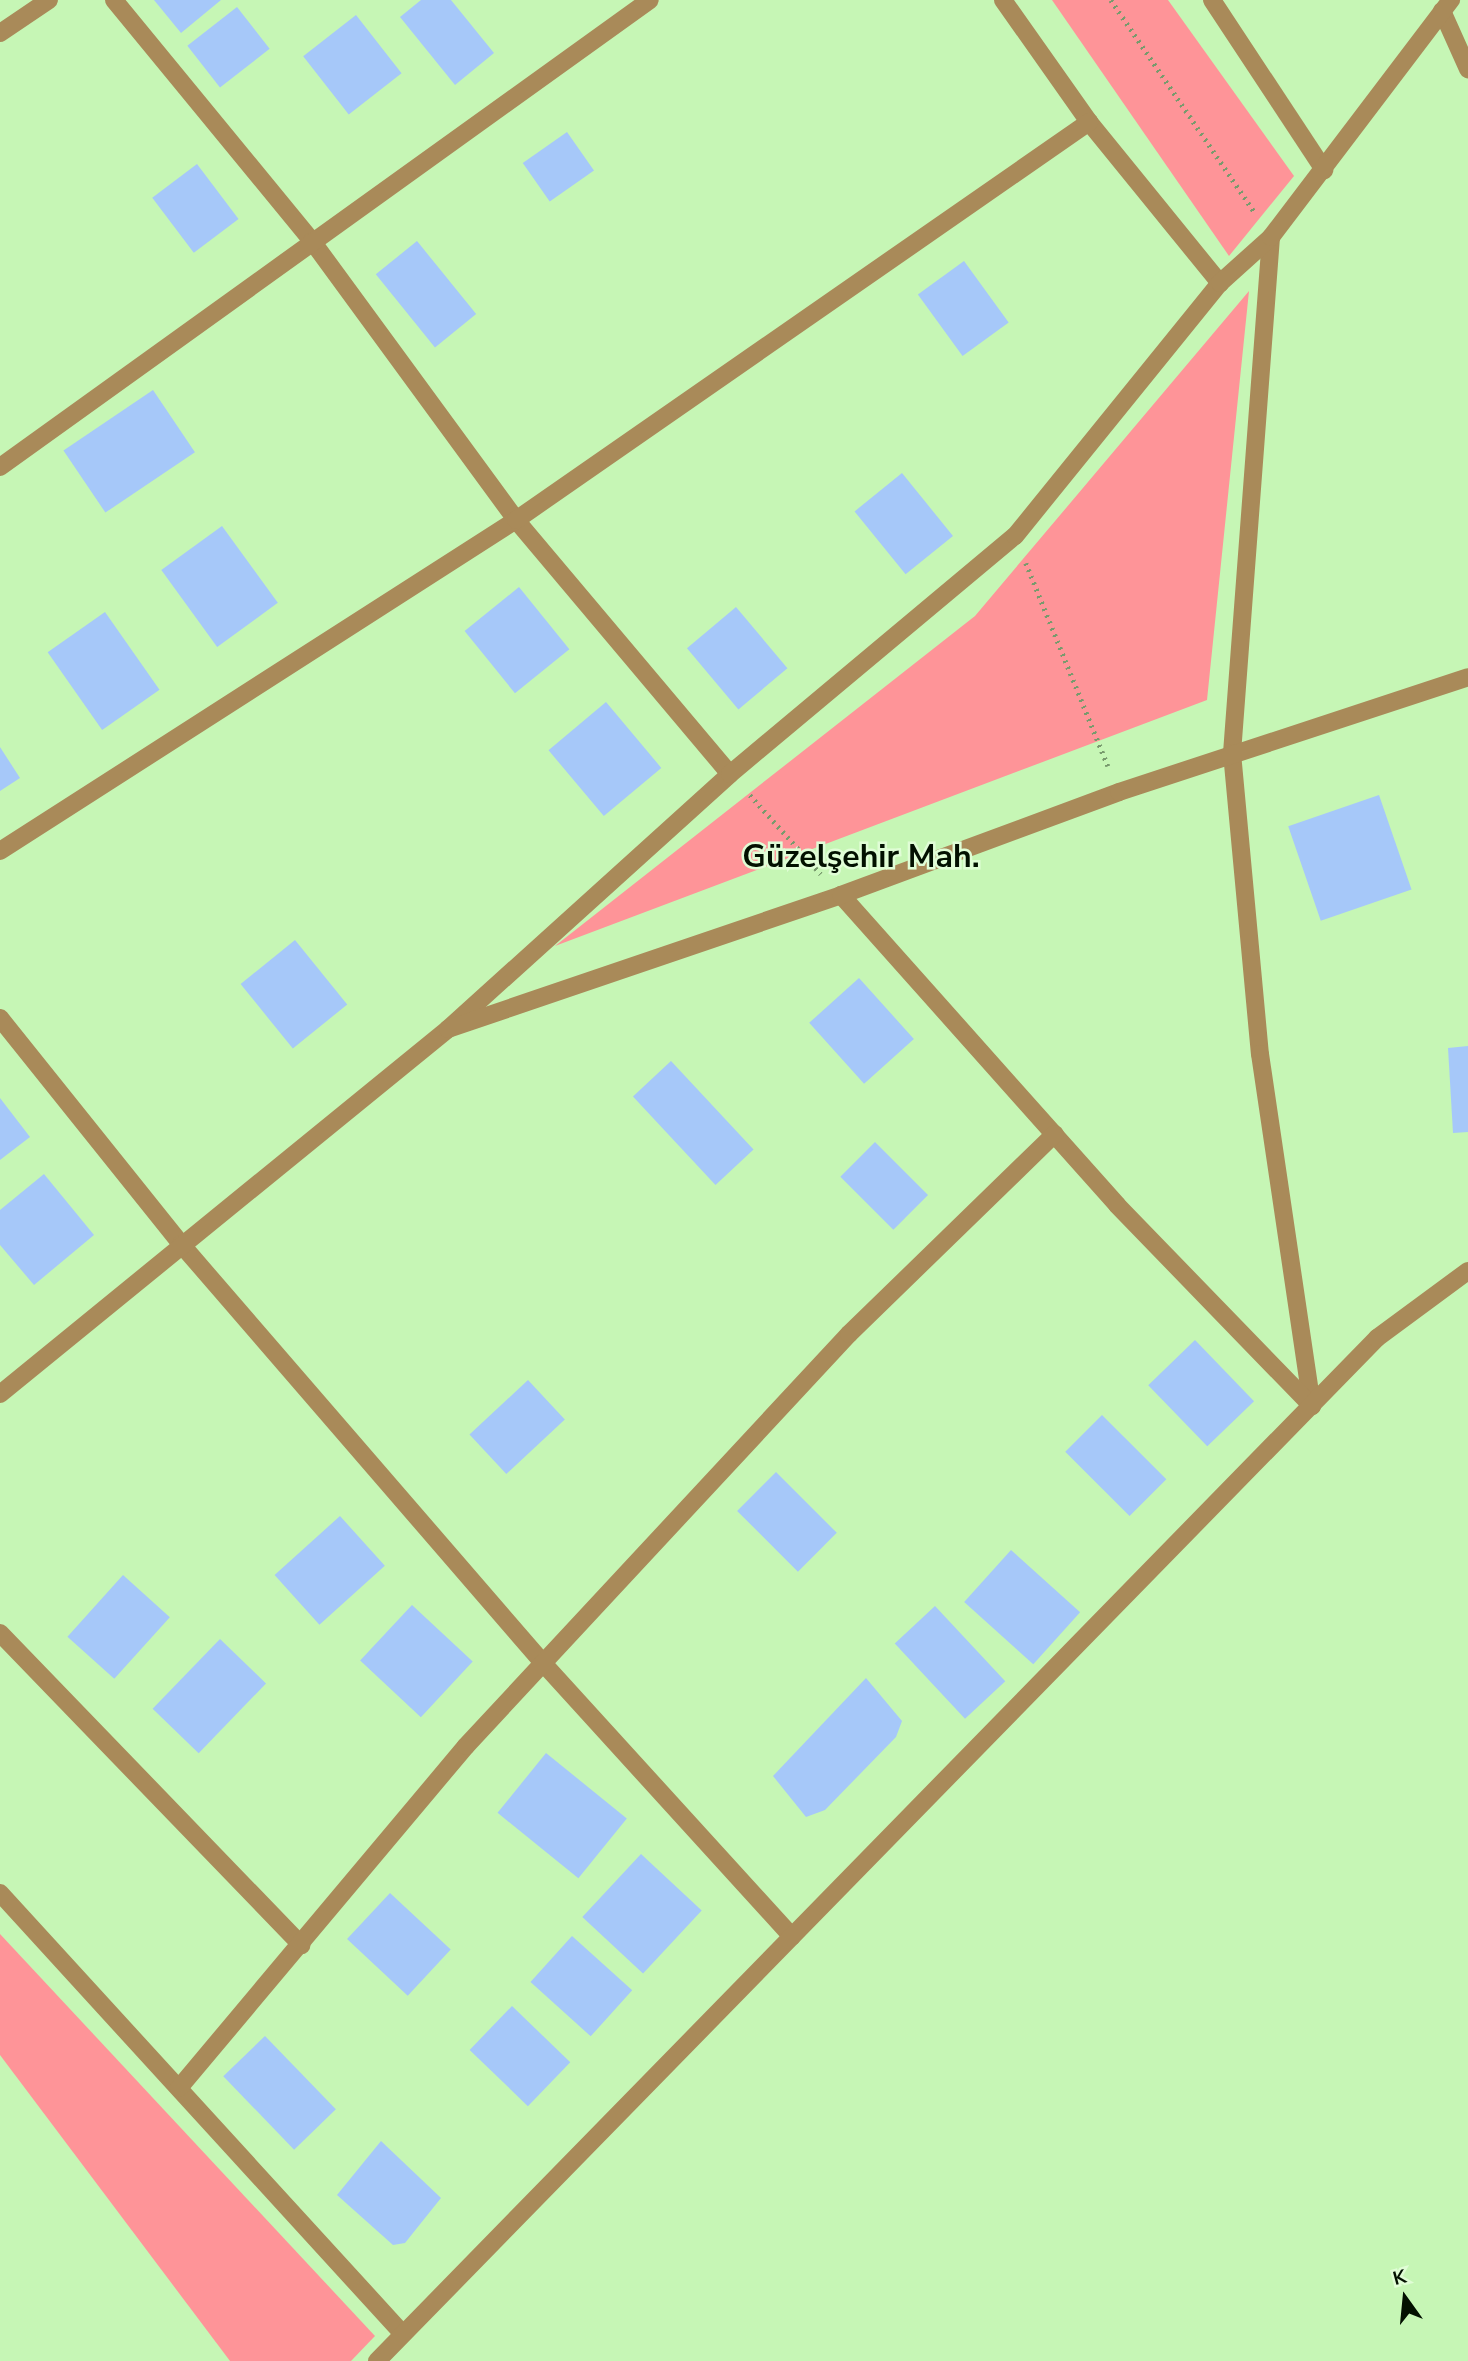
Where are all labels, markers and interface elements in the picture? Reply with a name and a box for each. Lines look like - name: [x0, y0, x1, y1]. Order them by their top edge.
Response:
- district label: Güzelşehir Mah.: [742, 838, 980, 876]
- north arrow: [1370, 2263, 1440, 2333]
- text: K: [1390, 2264, 1409, 2292]

